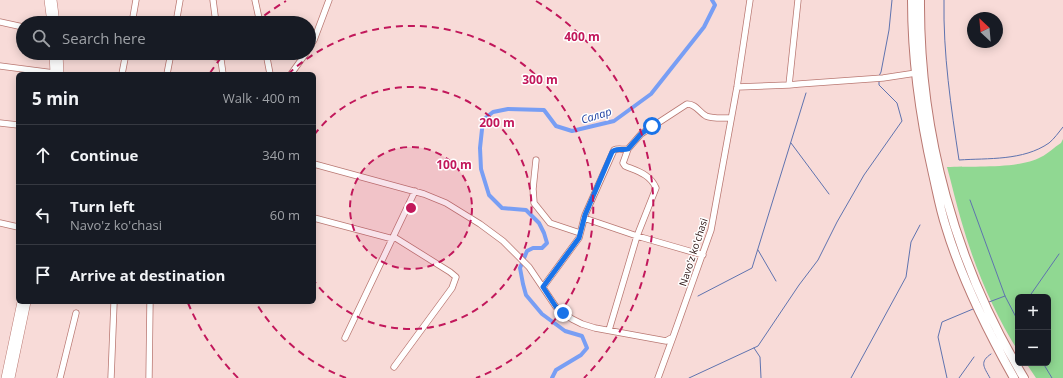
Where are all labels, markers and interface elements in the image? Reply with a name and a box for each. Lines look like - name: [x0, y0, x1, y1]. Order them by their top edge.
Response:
- north arrow: [967, 12, 1003, 48]
- search box: [16, 16, 316, 60]
- icon: search: [30, 27, 52, 49]
- text: Search here: [62, 28, 146, 48]
- text: 400 m: [564, 28, 600, 45]
- text: 300 m: [522, 71, 558, 88]
- text: 5 min: [32, 87, 79, 110]
- text: Walk · 400 m: [223, 89, 300, 107]
- water label: Салар: [579, 103, 613, 127]
- text: 200 m: [479, 114, 515, 131]
- route start: [643, 117, 661, 135]
- icon: ahead: [32, 144, 54, 166]
- text: Continue: [70, 145, 138, 165]
- text: 340 m: [262, 146, 300, 164]
- text: 100 m: [436, 156, 472, 173]
- text: Turn left: [70, 196, 135, 216]
- centre of rings: [404, 201, 418, 215]
- icon: left: [32, 204, 54, 226]
- text: 60 m: [270, 206, 300, 224]
- text: Navo'z ko'chasi: [70, 216, 162, 234]
- street label: Navo'z ko'chasi: [675, 216, 711, 288]
- icon: arrive: [32, 264, 54, 286]
- text: Arrive at destination: [70, 265, 225, 285]
- map controls: [1015, 294, 1051, 366]
- button: +: [1015, 294, 1051, 330]
- route end: [554, 304, 572, 322]
- button: −: [1015, 330, 1051, 366]

